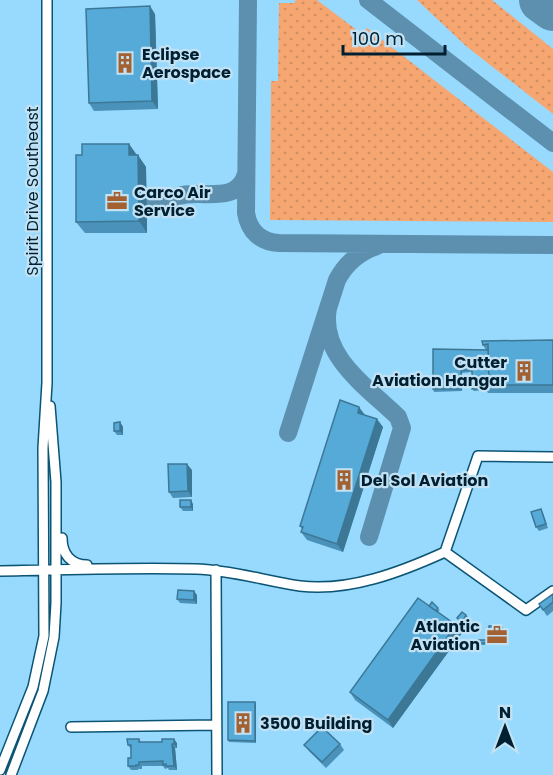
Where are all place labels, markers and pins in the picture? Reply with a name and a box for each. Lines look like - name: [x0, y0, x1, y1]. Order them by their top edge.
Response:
- place label: Eclipse Aerospace: [142, 43, 231, 84]
- building icon: Eclipse Aerospace: [113, 51, 137, 75]
- place label: Carco Air Service: [134, 181, 211, 222]
- office icon: Carco Air Service: [105, 189, 129, 213]
- place label: Cutter Aviation Hangar: [372, 351, 507, 392]
- building icon: Cutter Aviation Hangar: [512, 359, 536, 383]
- building icon: Del Sol Aviation: [332, 468, 356, 492]
- place label: Del Sol Aviation: [361, 469, 488, 492]
- place label: Atlantic Aviation: [410, 615, 480, 656]
- office icon: Atlantic Aviation: [485, 623, 509, 647]
- building icon: 3500 Building: [231, 711, 255, 735]
- place label: 3500 Building: [260, 712, 372, 735]

